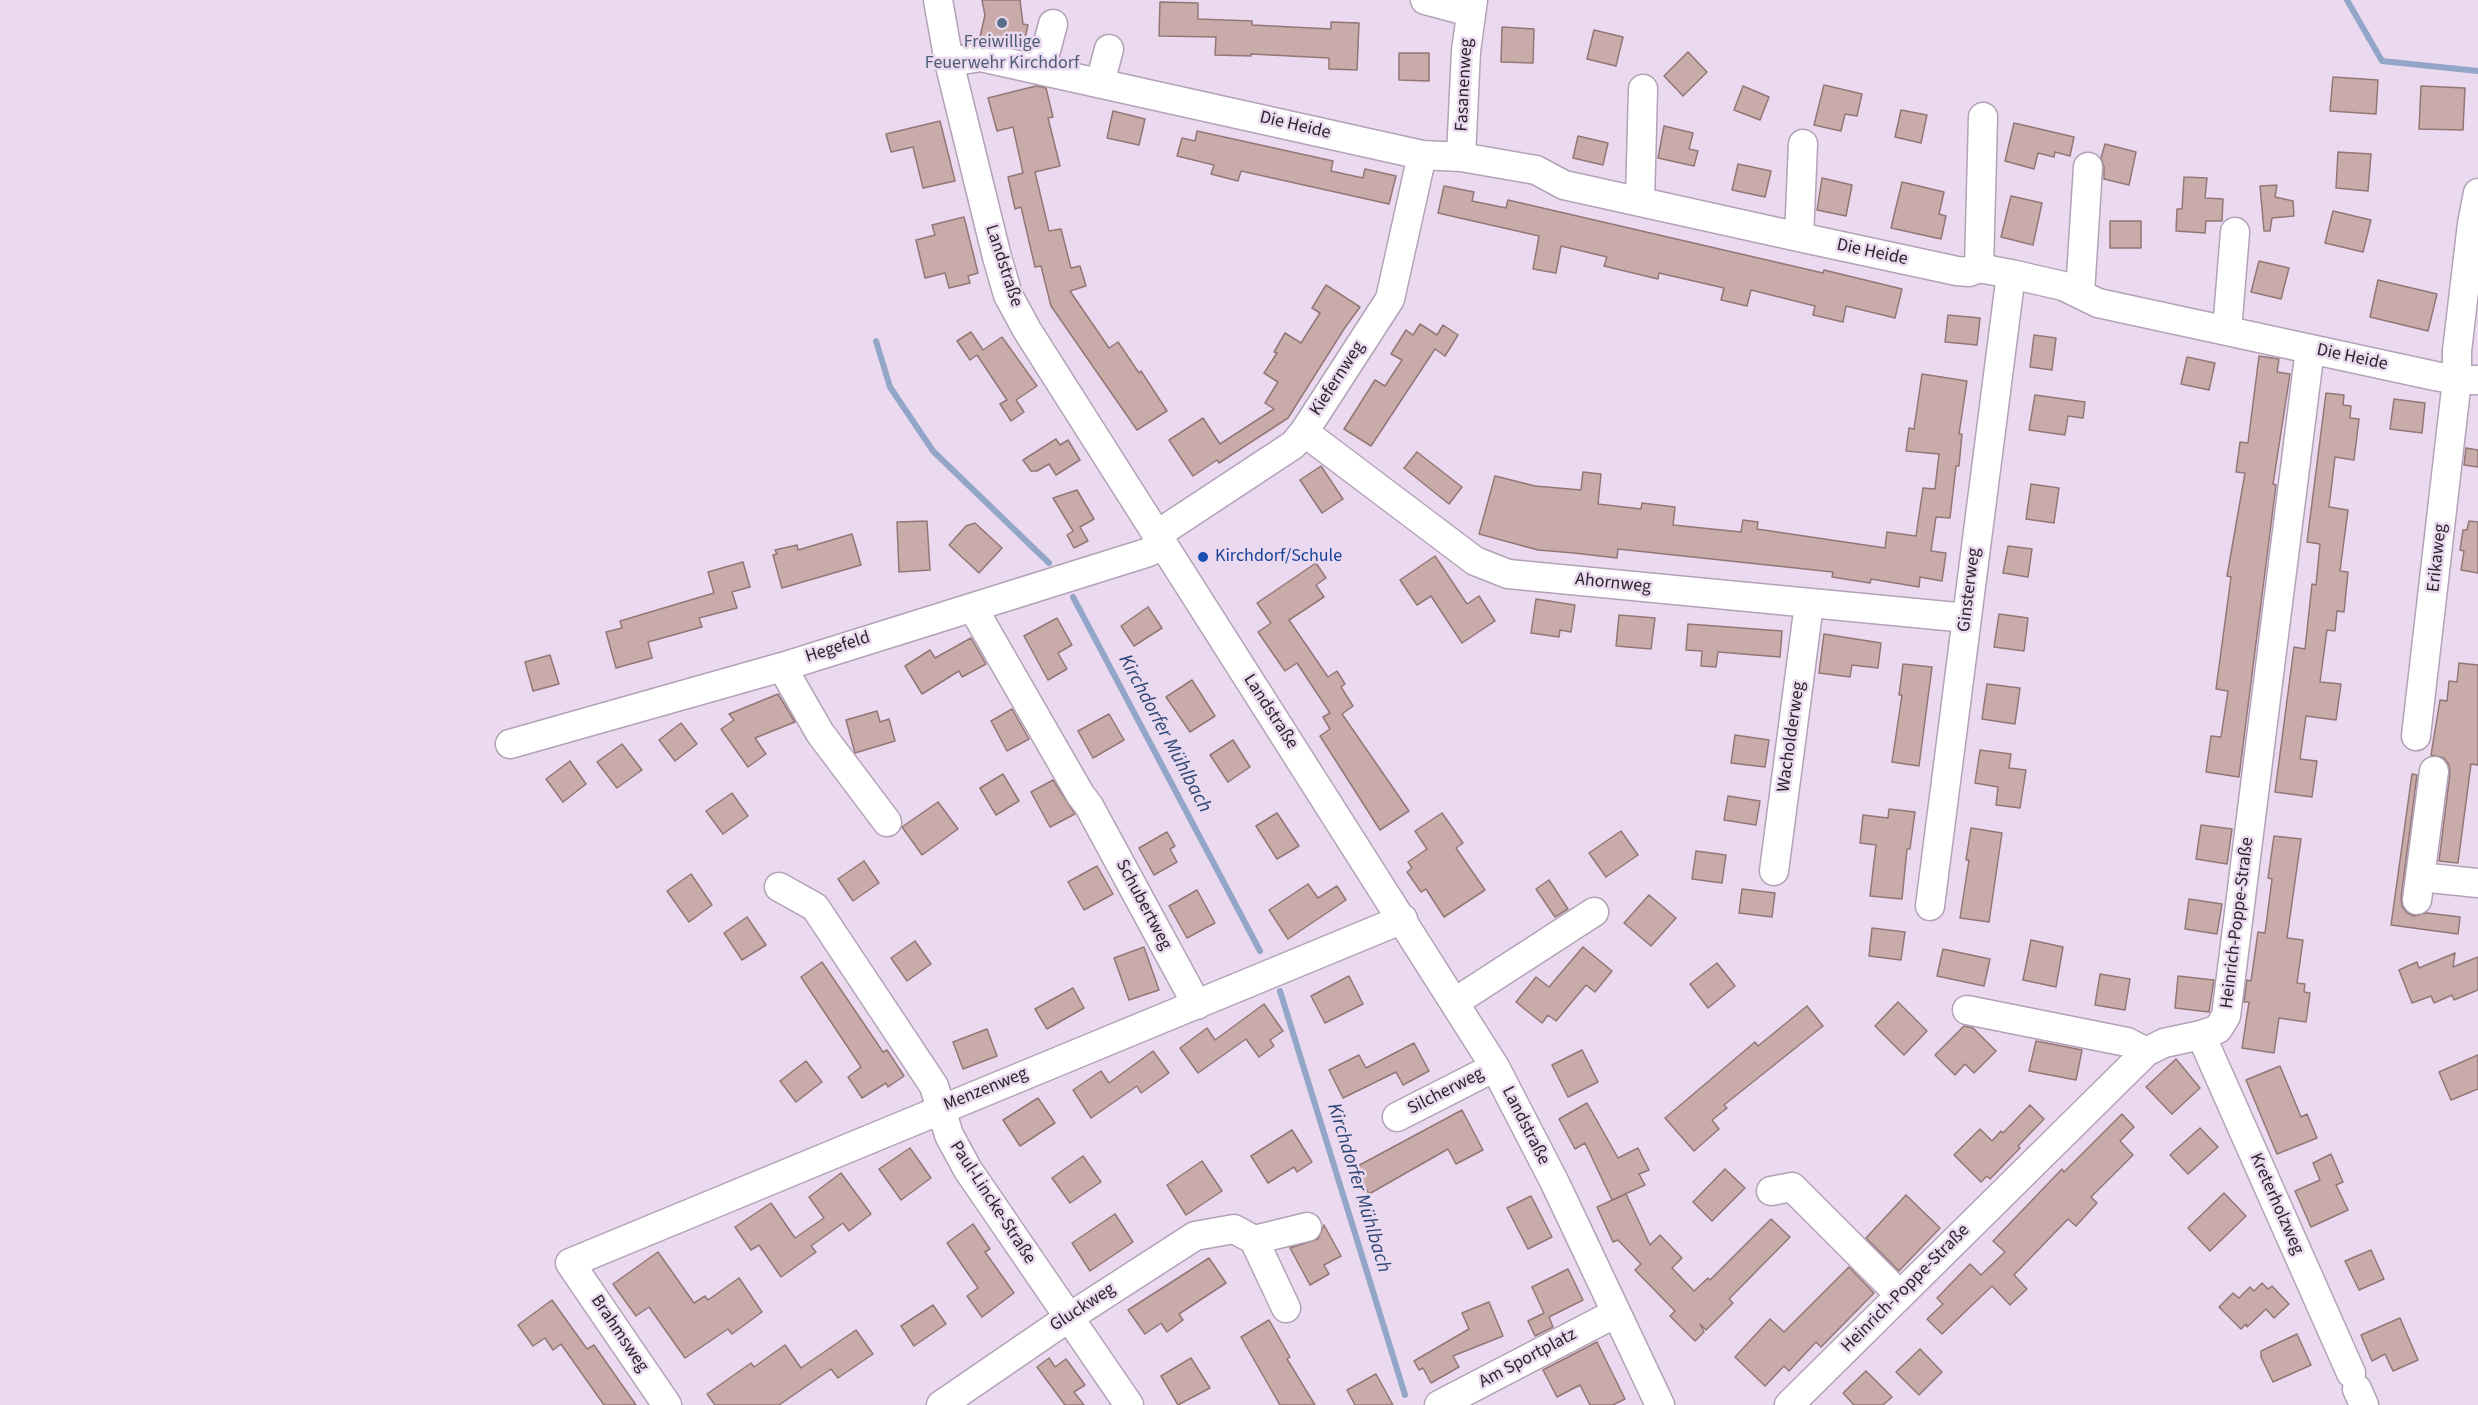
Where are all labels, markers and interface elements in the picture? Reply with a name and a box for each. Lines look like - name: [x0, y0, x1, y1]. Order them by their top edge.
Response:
- marker: Freiwillige Feuerwehr Kirchdorf: [995, 16, 1009, 30]
- place label: Freiwillige Feuerwehr Kirchdorf: [925, 32, 1079, 74]
- street label: Fasanenweg: [1452, 38, 1478, 132]
- street label: Die Heide: [1257, 107, 1333, 145]
- street label: Landstraße: [980, 222, 1026, 310]
- street label: Die Heide: [1835, 235, 1909, 271]
- street label: Kiefernweg: [1306, 338, 1370, 420]
- street label: Die Heide: [2315, 340, 2389, 376]
- street label: Erikaweg: [2424, 523, 2452, 593]
- place label: Kirchdorf/Schule: [1215, 546, 1342, 568]
- street label: Ginsterweg: [1954, 547, 1986, 633]
- marker: Kirchdorf/Schule: [1196, 550, 1210, 564]
- street label: Ahornweg: [1574, 569, 1652, 599]
- street label: Hegefeld: [803, 627, 873, 669]
- water label: Kirchdorfer Mühlbach: [1112, 651, 1216, 817]
- street label: Landstraße: [1238, 670, 1302, 754]
- street label: Wacholderweg: [1774, 680, 1810, 794]
- street label: Heinrich-Poppe-Straße: [2217, 836, 2259, 1010]
- street label: Schubertweg: [1110, 856, 1176, 954]
- street label: Menzenweg: [941, 1063, 1031, 1117]
- street label: Silcherweg: [1404, 1064, 1488, 1120]
- street label: Landstraße: [1496, 1083, 1554, 1169]
- water label: Kirchdorfer Mühlbach: [1321, 1100, 1395, 1276]
- street label: Paul-Lincke-Straße: [944, 1138, 1040, 1268]
- street label: Kreterholzweg: [2244, 1150, 2308, 1258]
- street label: Heinrich-Poppe-Straße: [1837, 1220, 1975, 1358]
- street label: Gluckweg: [1046, 1279, 1120, 1337]
- street label: Brahmsweg: [585, 1291, 653, 1377]
- street label: Am Sportplatz: [1476, 1324, 1580, 1394]

